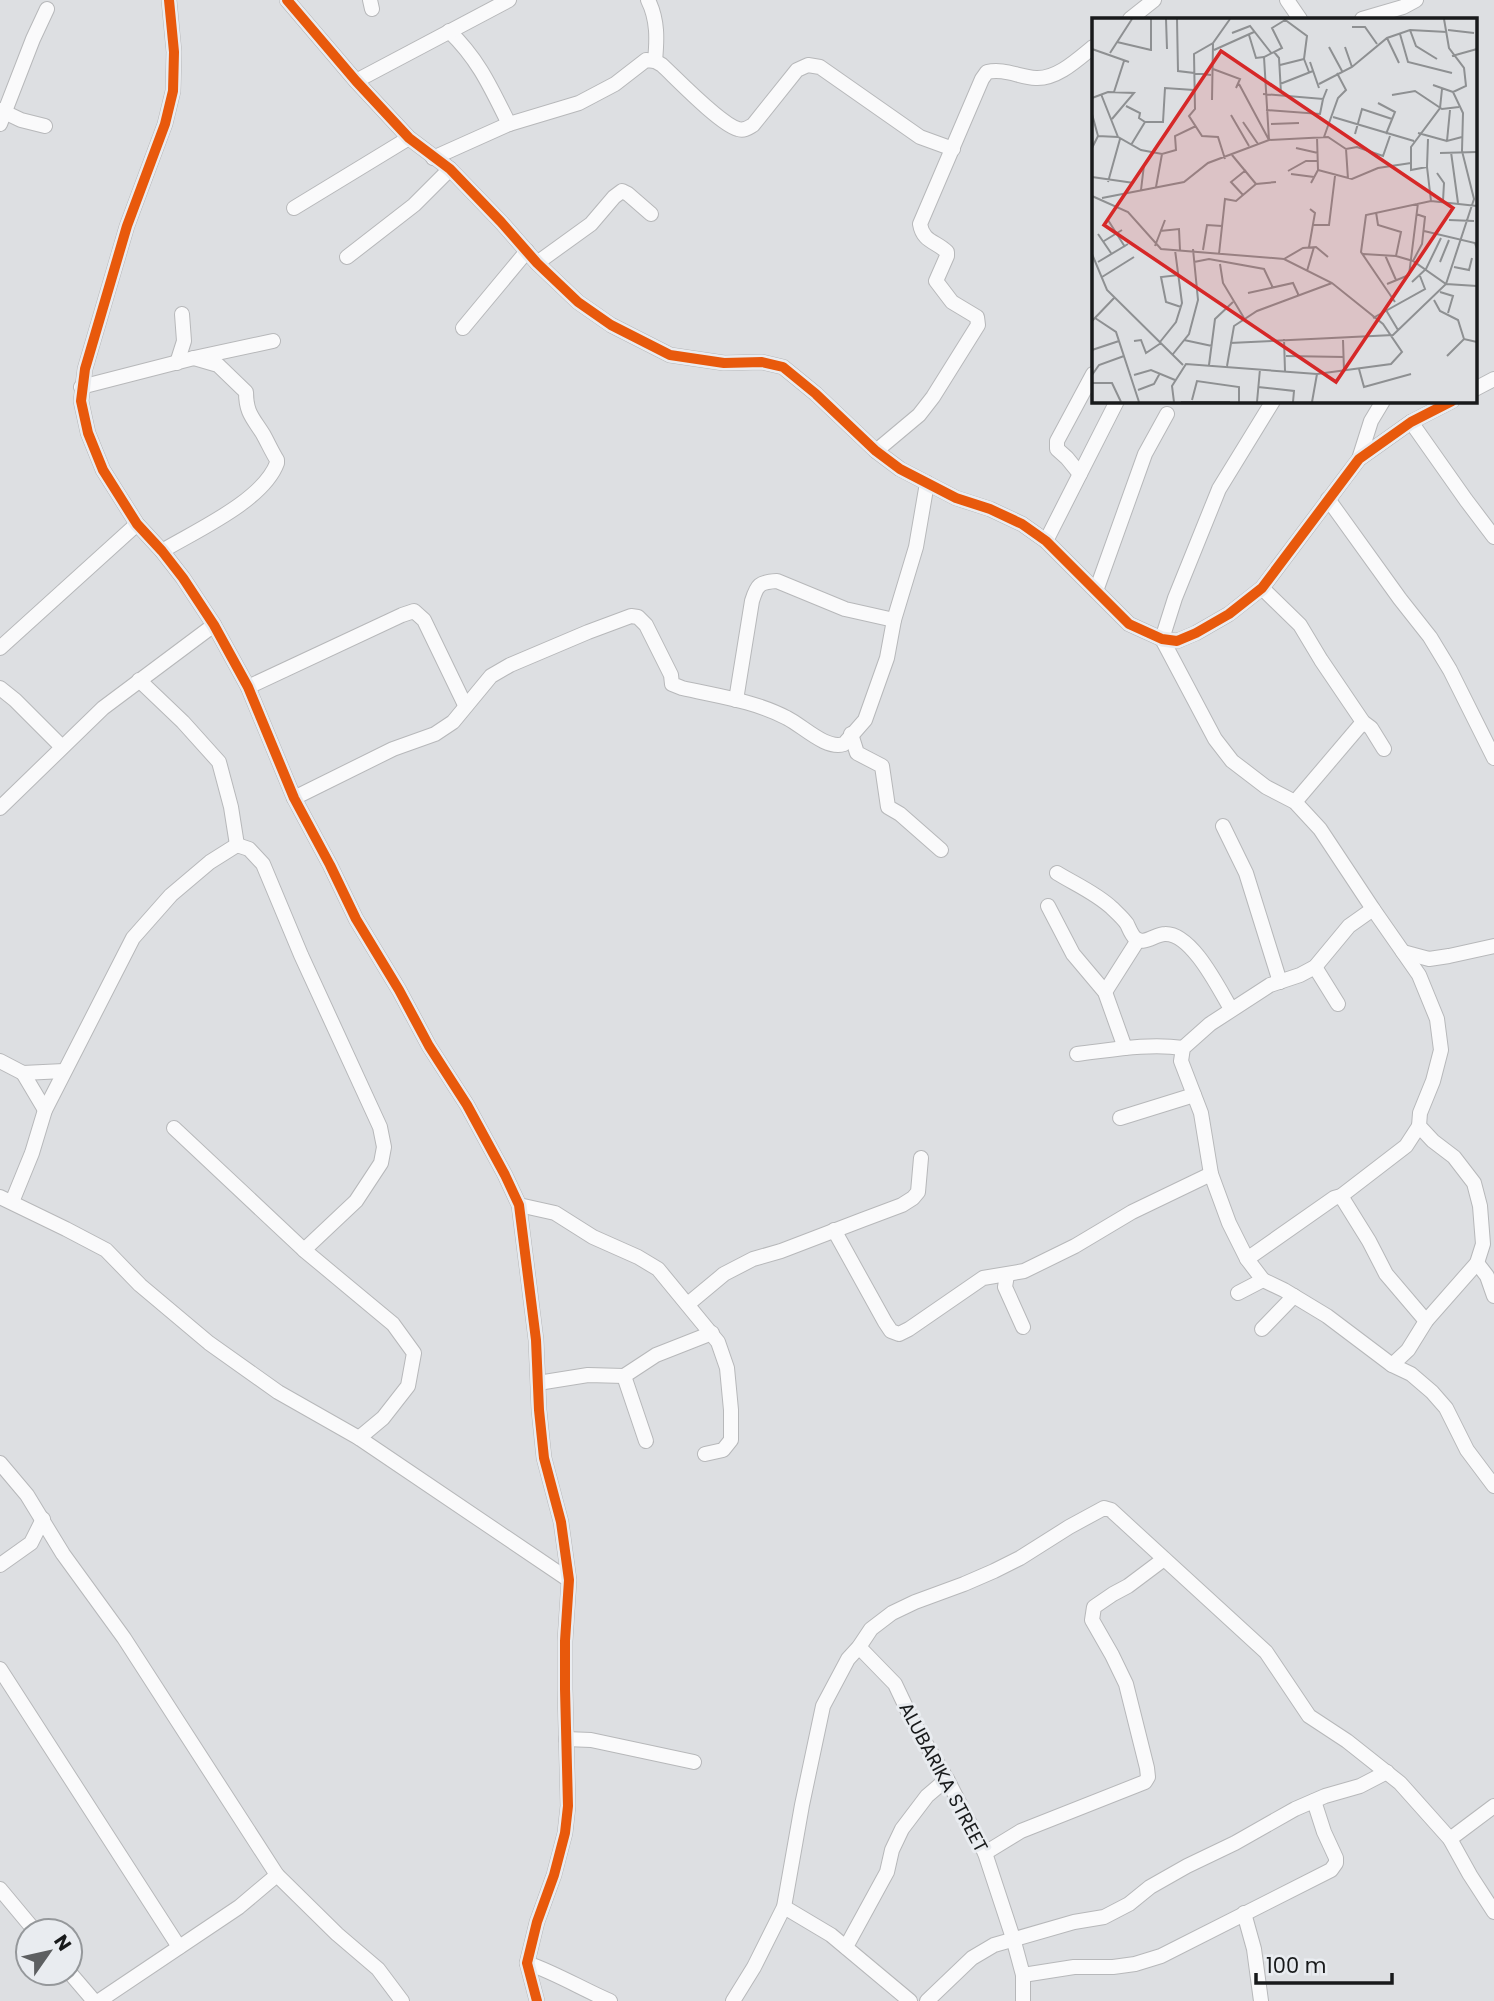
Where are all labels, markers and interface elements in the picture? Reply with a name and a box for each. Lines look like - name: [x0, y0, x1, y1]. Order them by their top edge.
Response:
- inset map: [1092, 18, 1476, 402]
- street label: ALUBARIKA STREET: [893, 1697, 995, 1857]
- north arrow: [14, 1917, 84, 1987]
- text: N: [47, 1929, 78, 1956]
- scale bar: [1256, 1941, 1392, 1985]
- text: 100 m: [1266, 1951, 1326, 1980]

